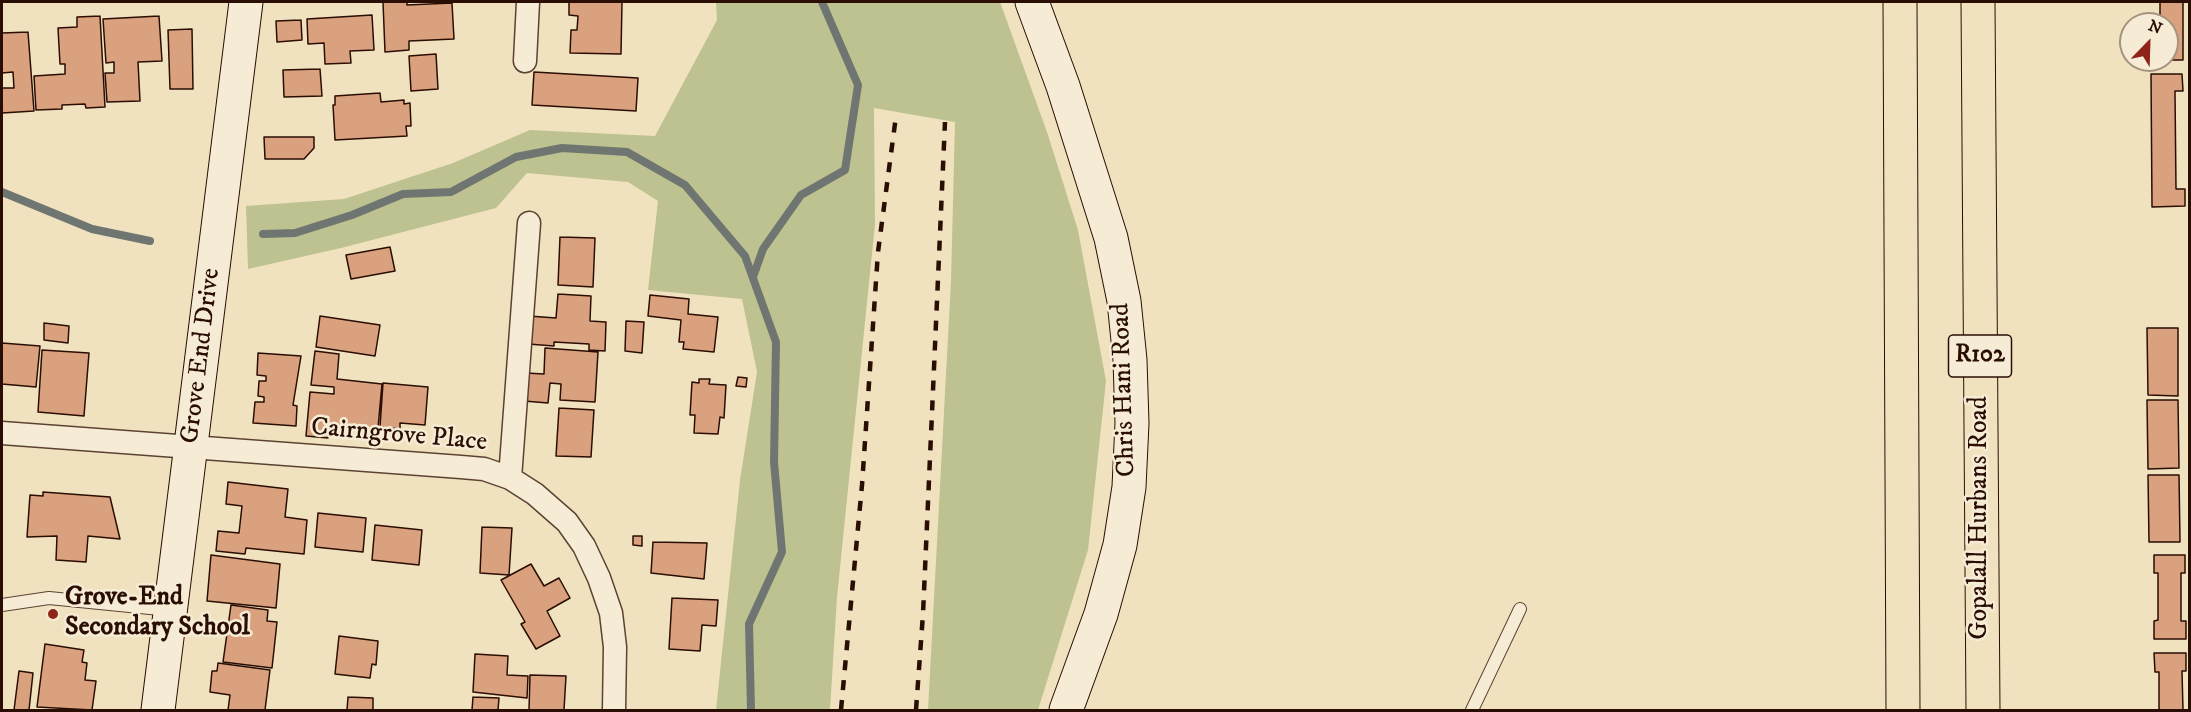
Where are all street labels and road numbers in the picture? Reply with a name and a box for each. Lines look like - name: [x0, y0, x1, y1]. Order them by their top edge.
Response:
- street label: Grove End Drive: [176, 266, 228, 446]
- street label: Chris Hani Road: [1106, 302, 1144, 478]
- road number: R102: [1948, 335, 2012, 377]
- street label: Gopalall Hurbans Road: [1965, 396, 1997, 640]
- street label: Cairngrove Place: [310, 413, 488, 459]

